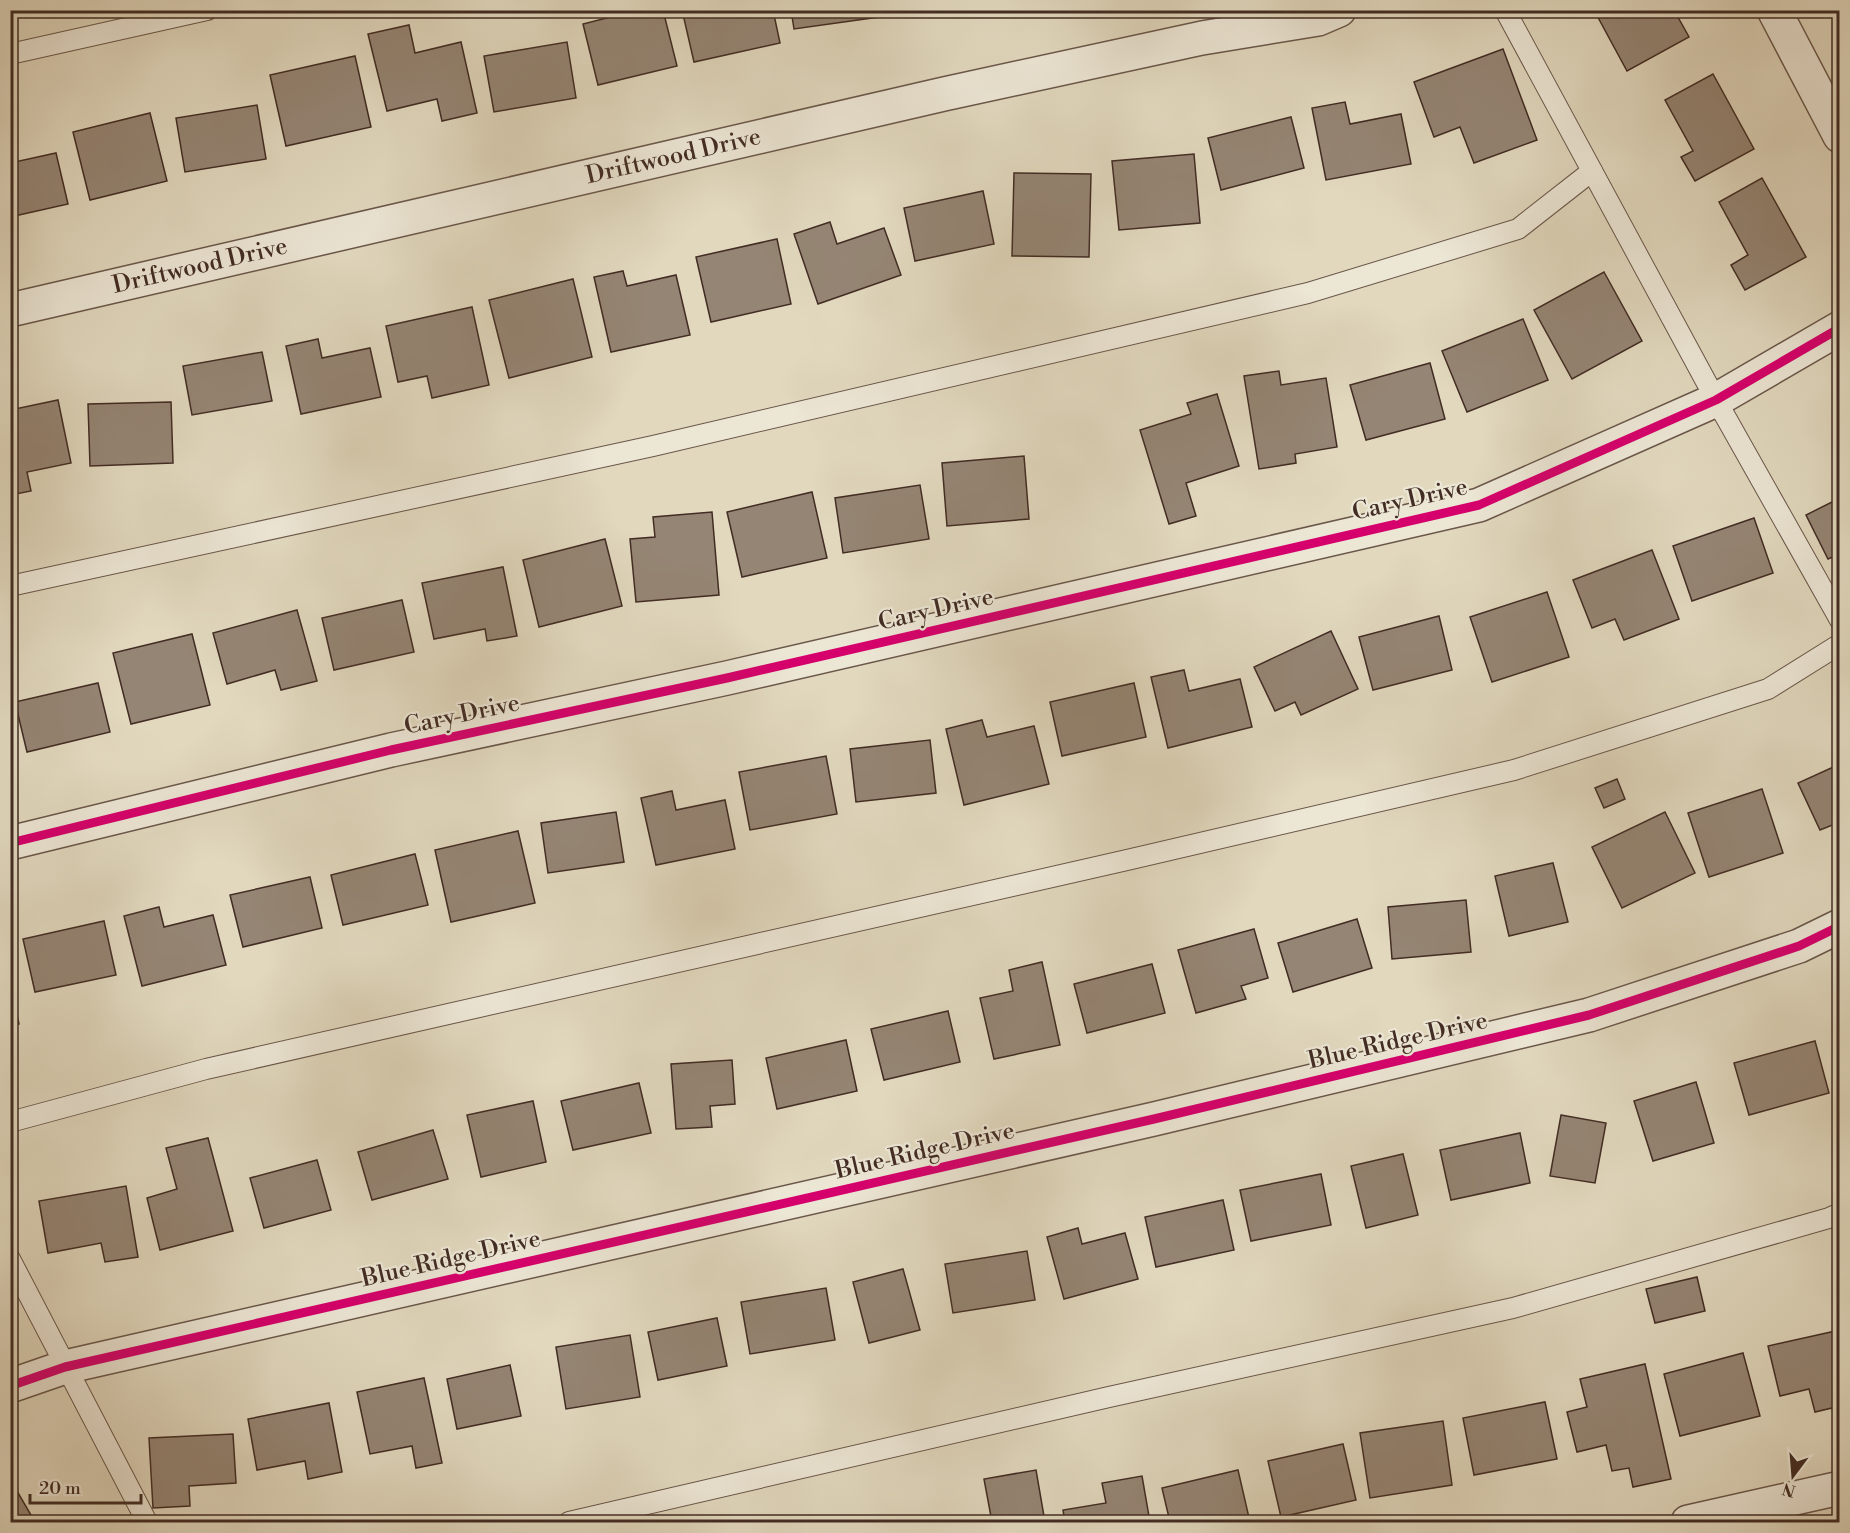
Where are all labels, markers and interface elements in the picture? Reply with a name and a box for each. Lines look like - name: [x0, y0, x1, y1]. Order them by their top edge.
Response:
- street label: Driftwood Drive: [583, 122, 764, 191]
- street label: Driftwood Drive: [110, 231, 290, 301]
- street label: Cary Drive: [1349, 472, 1471, 528]
- street label: Cary Drive: [875, 582, 997, 638]
- street label: Cary Drive: [401, 688, 523, 742]
- street label: Blue Ridge Drive: [1304, 1006, 1491, 1076]
- street label: Blue Ridge Drive: [831, 1116, 1018, 1186]
- street label: Blue Ridge Drive: [357, 1224, 544, 1294]
- north arrow: [1763, 1446, 1823, 1506]
- scale bar: [30, 1467, 141, 1505]
- text: 20 m: [39, 1477, 81, 1500]
- text: N: [1780, 1478, 1798, 1501]

